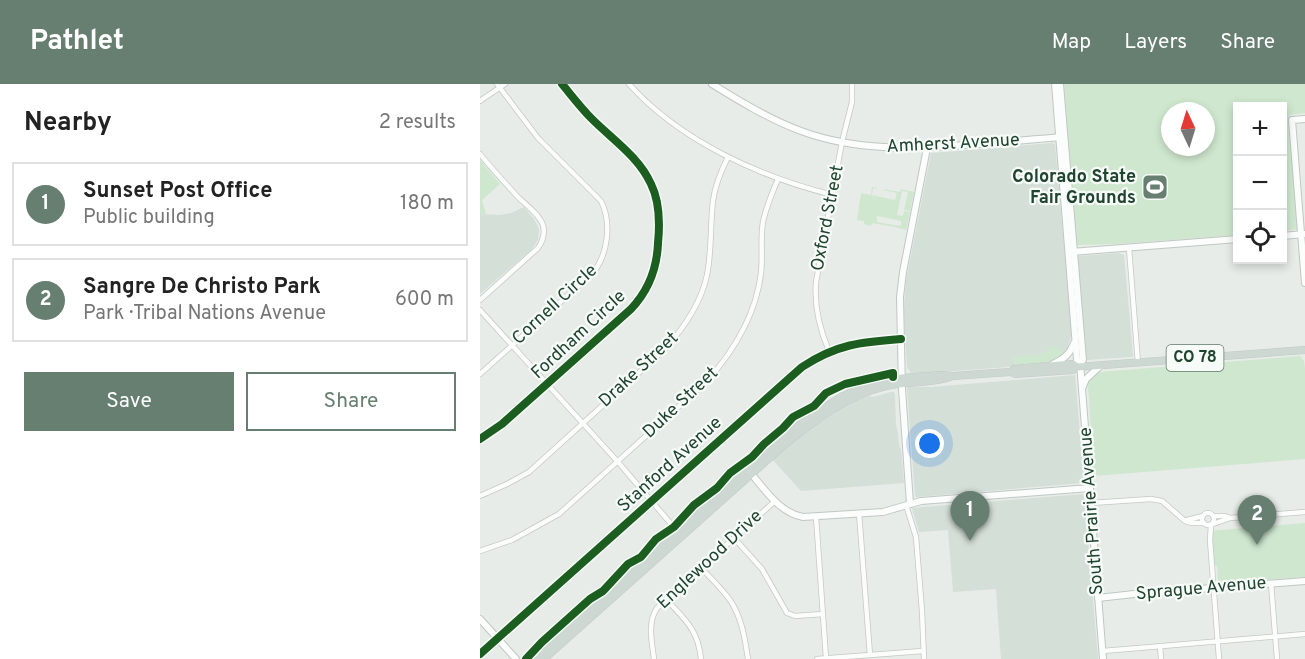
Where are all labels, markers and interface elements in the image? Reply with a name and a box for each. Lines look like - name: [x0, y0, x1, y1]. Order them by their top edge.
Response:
- text: Pathlet: [30, 24, 124, 60]
- text: Map: [1052, 29, 1091, 56]
- text: Layers: [1124, 29, 1187, 56]
- text: Share: [1220, 29, 1275, 56]
- north arrow: [1161, 102, 1215, 156]
- map controls: [1233, 102, 1287, 264]
- button: +: [1233, 102, 1287, 156]
- text: Nearby: [24, 107, 112, 140]
- text: 2 results: [379, 110, 456, 136]
- street label: Amherst Avenue: [886, 129, 1020, 159]
- button: −: [1233, 156, 1287, 210]
- street label: Oxford Street: [806, 163, 850, 273]
- place label: Colorado State Fair Grounds: [1012, 166, 1136, 210]
- sports icon: Colorado State Fair Grounds: [1140, 172, 1170, 202]
- text: Sunset Post Office: [83, 178, 273, 205]
- text: 1: [42, 191, 50, 217]
- text: 180 m: [400, 191, 454, 217]
- text: Public building: [83, 205, 215, 231]
- button: locate: [1233, 210, 1287, 264]
- street label: Cornell Circle: [507, 260, 603, 350]
- text: Sangre De Christo Park: [83, 274, 321, 301]
- street label: Fordham Circle: [527, 285, 631, 385]
- text: 2: [39, 287, 52, 313]
- text: 600 m: [395, 287, 454, 313]
- text: Park · Tribal Nations Avenue: [83, 301, 326, 327]
- street label: Drake Street: [594, 327, 684, 413]
- road number: CO 78: [1166, 345, 1224, 371]
- street label: Duke Street: [638, 362, 724, 444]
- button: Save: [24, 372, 234, 431]
- button: Share: [246, 372, 456, 431]
- street label: Stanford Avenue: [613, 412, 727, 518]
- street label: South Prairie Avenue: [1075, 426, 1109, 596]
- your location: [915, 429, 944, 458]
- pin: 1: [950, 492, 990, 541]
- pin: 2: [1238, 496, 1276, 545]
- street label: Englewood Drive: [652, 505, 768, 615]
- street label: Sprague Avenue: [1135, 572, 1267, 606]

